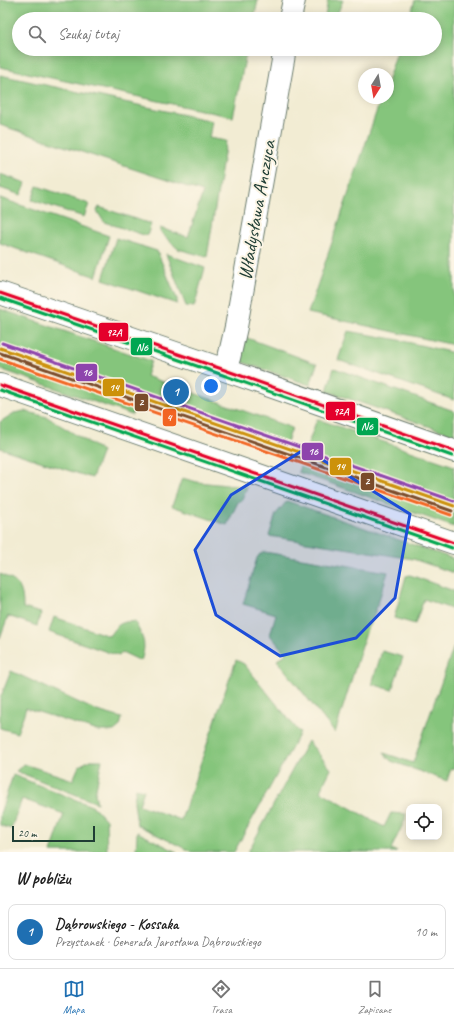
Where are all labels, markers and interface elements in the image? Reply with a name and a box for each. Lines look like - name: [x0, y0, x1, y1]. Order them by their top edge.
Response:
- search box: [12, 12, 442, 56]
- icon: search: [26, 23, 48, 45]
- text: Szukaj tutaj: [58, 25, 119, 44]
- north arrow: [358, 68, 394, 104]
- street label: Władysława Anczyca: [232, 137, 281, 282]
- line badge: 92A: [98, 322, 129, 342]
- text: 92A: [106, 325, 123, 339]
- line badge: N6: [130, 337, 153, 356]
- text: N6: [136, 340, 149, 354]
- line badge: 16: [75, 363, 98, 382]
- text: 16: [82, 365, 93, 379]
- your location: [201, 376, 221, 396]
- pin: 1: [163, 377, 189, 407]
- line badge: 14: [102, 378, 125, 397]
- text: 14: [109, 380, 121, 394]
- line badge: 2: [134, 393, 149, 412]
- text: 2: [139, 395, 145, 409]
- line badge: 92A: [325, 401, 356, 421]
- text: 92A: [333, 404, 350, 418]
- line badge: 4: [162, 408, 177, 427]
- text: 4: [167, 410, 174, 424]
- line badge: N6: [356, 417, 379, 436]
- text: N6: [361, 419, 374, 433]
- line badge: 16: [301, 442, 324, 461]
- text: 16: [308, 444, 319, 458]
- line badge: 14: [329, 457, 352, 476]
- text: 14: [335, 459, 347, 473]
- line badge: 2: [360, 472, 375, 491]
- text: 2: [365, 474, 371, 488]
- map controls: [406, 804, 442, 840]
- button: locate: [406, 804, 442, 840]
- scale bar: [12, 824, 95, 843]
- text: 20 m: [18, 826, 37, 840]
- text: W pobliżu: [16, 868, 71, 889]
- text: Dąbrowskiego - Kossaka: [55, 915, 178, 934]
- text: 1: [27, 924, 33, 940]
- text: 10 m: [415, 924, 437, 940]
- text: Przystanek · Generała Jarosława Dąbrowskiego: [55, 934, 261, 950]
- tab: Mapa: [63, 978, 85, 1016]
- tab: Trasa: [210, 978, 232, 1016]
- tab: Zapisane: [358, 978, 391, 1016]

